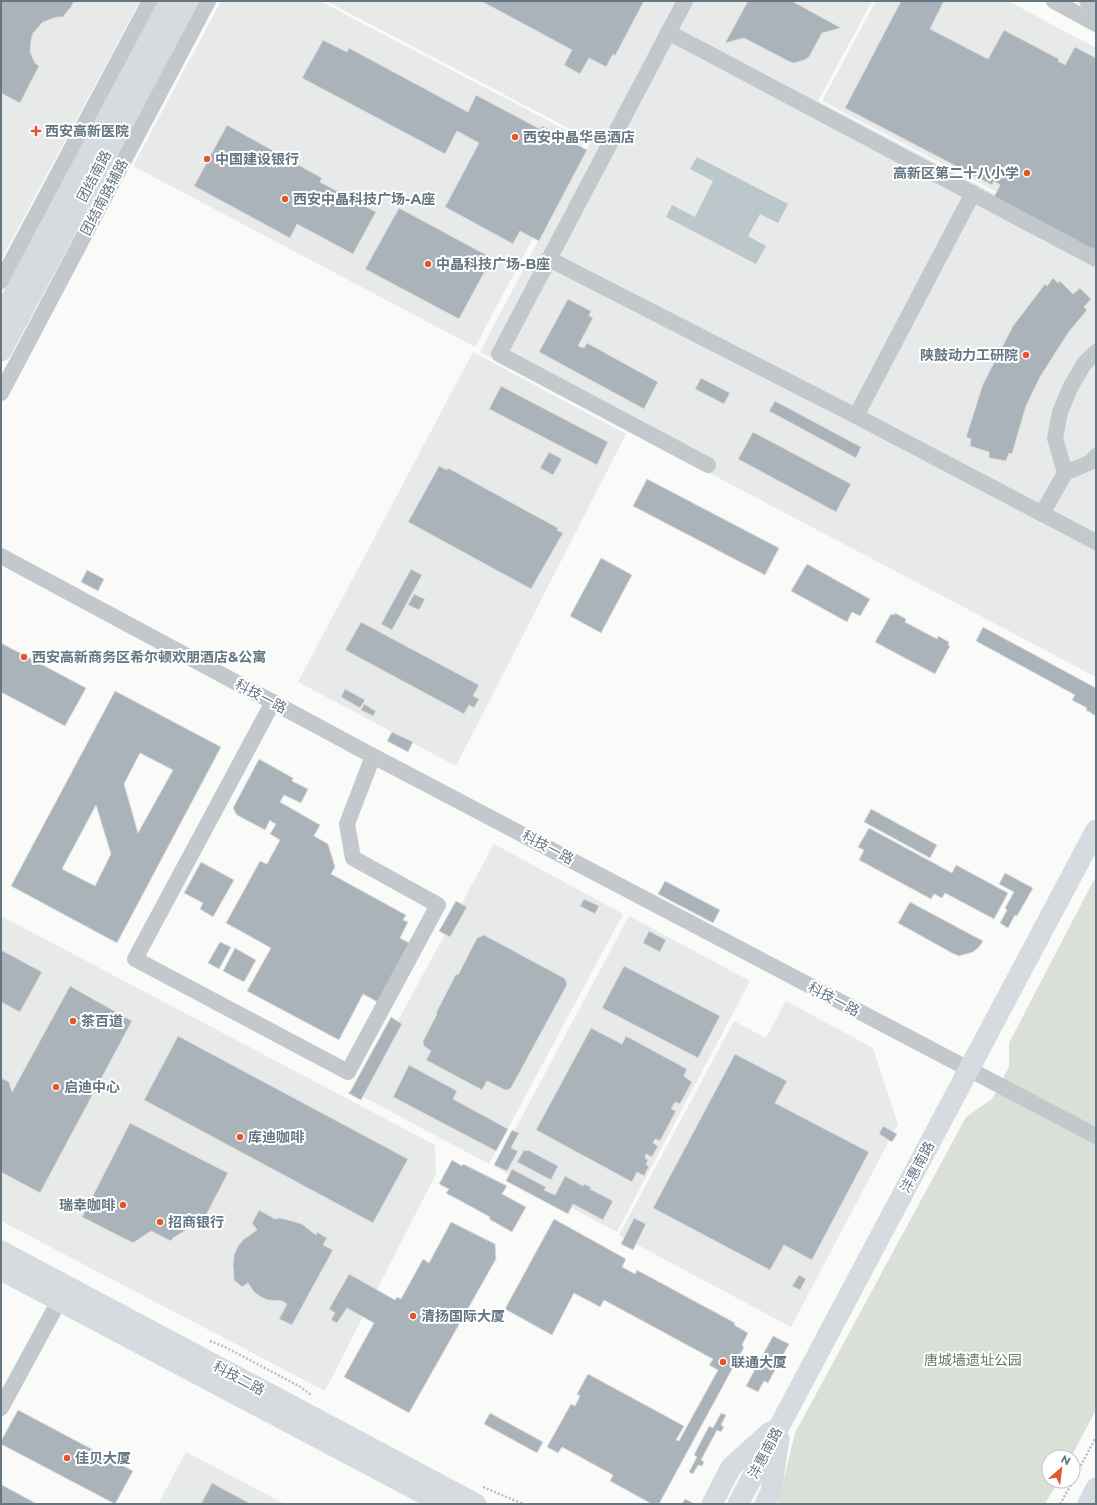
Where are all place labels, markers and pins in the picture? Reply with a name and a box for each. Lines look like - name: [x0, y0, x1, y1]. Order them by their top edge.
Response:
- place label: 西安高新医院: [45, 122, 129, 140]
- marker: 西安高新医院: [30, 125, 42, 137]
- place label: 西安中晶华邑酒店: [523, 128, 635, 146]
- marker: 西安中晶华邑酒店: [510, 132, 520, 142]
- place label: 中国建设银行: [215, 150, 299, 168]
- marker: 中国建设银行: [202, 154, 212, 164]
- place label: 高新区第二十八小学: [893, 164, 1019, 182]
- marker: 高新区第二十八小学: [1022, 168, 1032, 178]
- place label: 西安中晶科技广场-A座: [293, 190, 435, 208]
- marker: 西安中晶科技广场-A座: [280, 194, 290, 204]
- place label: 中晶科技广场-B座: [436, 255, 550, 273]
- marker: 中晶科技广场-B座: [423, 259, 433, 269]
- place label: 陕鼓动力工研院: [920, 346, 1018, 364]
- marker: 陕鼓动力工研院: [1021, 350, 1031, 360]
- place label: 西安高新商务区希尔顿欢朋酒店&公寓: [32, 648, 266, 666]
- marker: 西安高新商务区希尔顿欢朋酒店&公寓: [19, 652, 29, 662]
- place label: 茶百道: [81, 1012, 123, 1030]
- marker: 茶百道: [68, 1016, 78, 1026]
- place label: 启迪中心: [64, 1078, 120, 1096]
- marker: 启迪中心: [51, 1082, 61, 1092]
- place label: 库迪咖啡: [248, 1128, 305, 1146]
- marker: 库迪咖啡: [235, 1132, 245, 1142]
- place label: 瑞幸咖啡: [59, 1196, 116, 1214]
- marker: 瑞幸咖啡: [118, 1200, 128, 1210]
- place label: 招商银行: [168, 1213, 224, 1231]
- marker: 招商银行: [155, 1217, 165, 1227]
- place label: 清扬国际大厦: [421, 1307, 505, 1325]
- marker: 清扬国际大厦: [408, 1311, 418, 1321]
- place label: 联通大厦: [731, 1353, 787, 1371]
- marker: 联通大厦: [718, 1357, 728, 1367]
- place label: 佳贝大厦: [75, 1449, 131, 1467]
- marker: 佳贝大厦: [62, 1453, 72, 1463]

